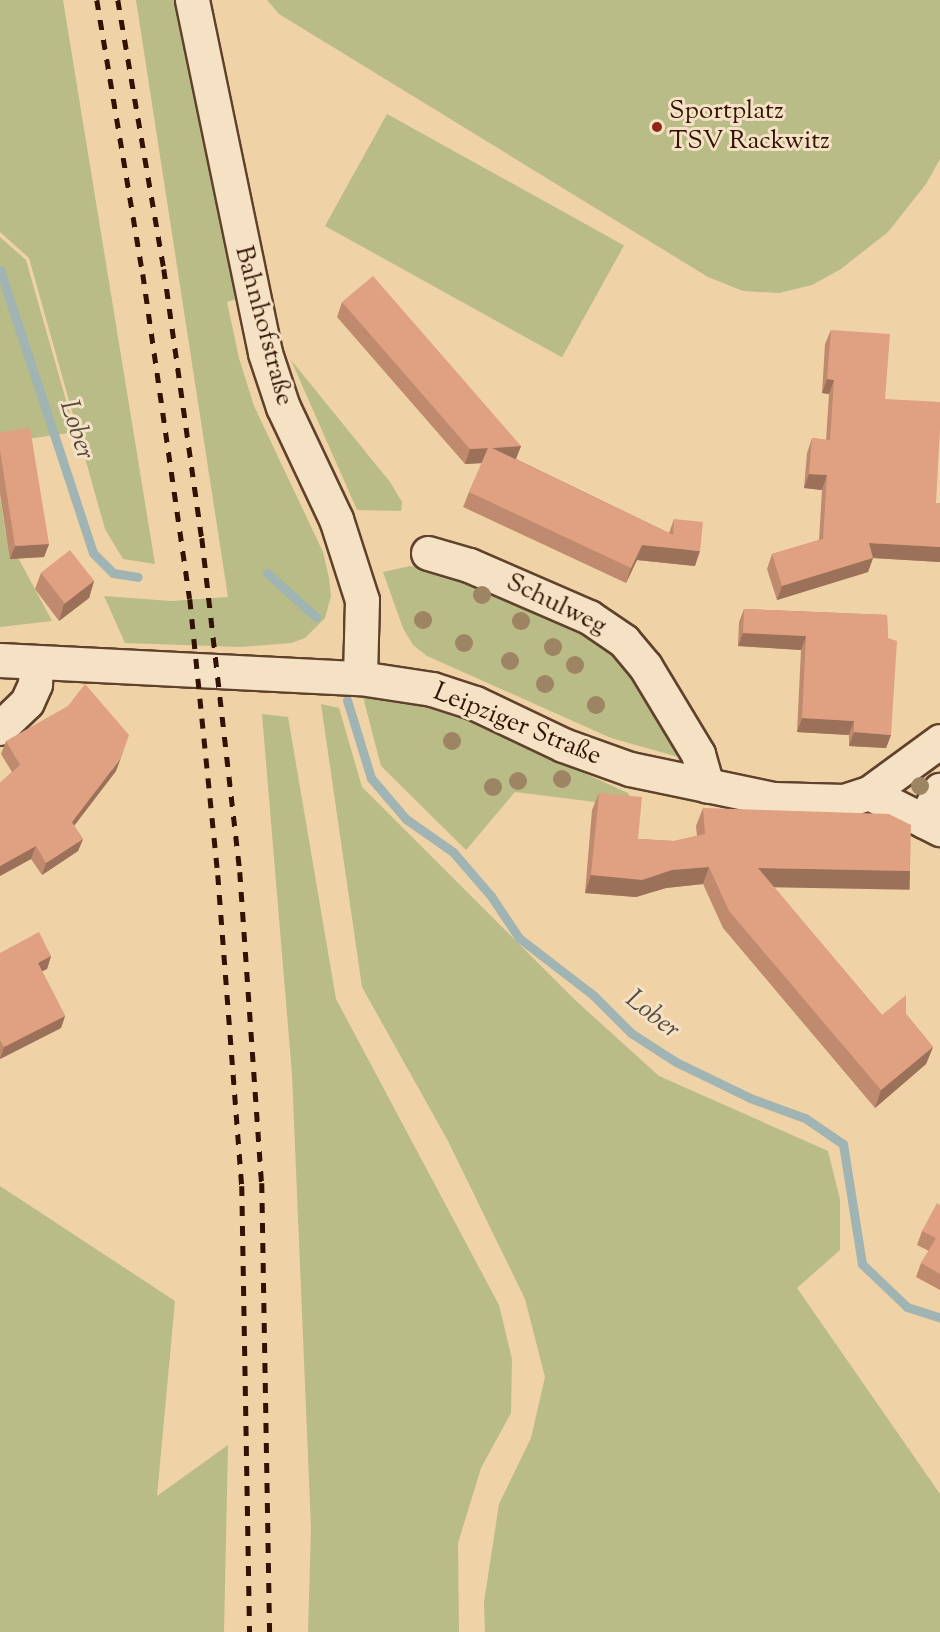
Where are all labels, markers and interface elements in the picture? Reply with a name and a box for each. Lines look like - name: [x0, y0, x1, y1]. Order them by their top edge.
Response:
- place label: Sportplatz TSV Rackwitz: [669, 96, 830, 158]
- marker: Sportplatz TSV Rackwitz: [650, 120, 664, 134]
- street label: Bahnhofstraße: [227, 243, 299, 409]
- water label: Lober: [51, 396, 101, 464]
- street label: Schulweg: [501, 567, 611, 643]
- street label: Leipziger Straße: [428, 677, 606, 773]
- water label: Lober: [618, 984, 686, 1046]

